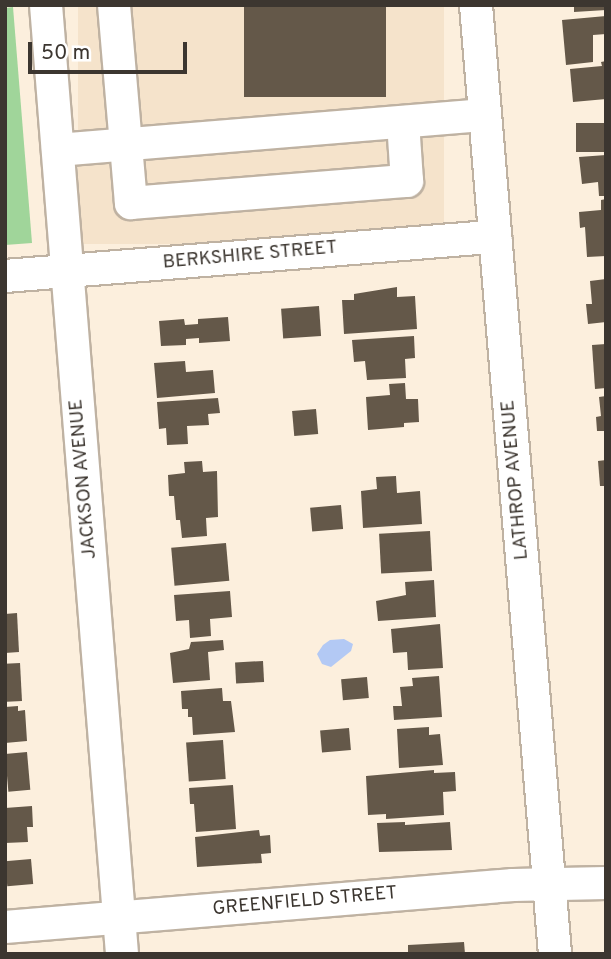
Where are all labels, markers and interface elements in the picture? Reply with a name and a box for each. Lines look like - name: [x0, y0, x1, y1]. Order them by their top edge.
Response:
- scale bar: [32, 28, 191, 72]
- text: 50 m: [41, 40, 90, 67]
- street label: BERKSHIRE STREET: [162, 237, 338, 275]
- street label: JACKSON AVENUE: [66, 398, 102, 560]
- street label: LATHROP AVENUE: [498, 399, 534, 561]
- street label: GREENFIELD STREET: [212, 883, 398, 921]

